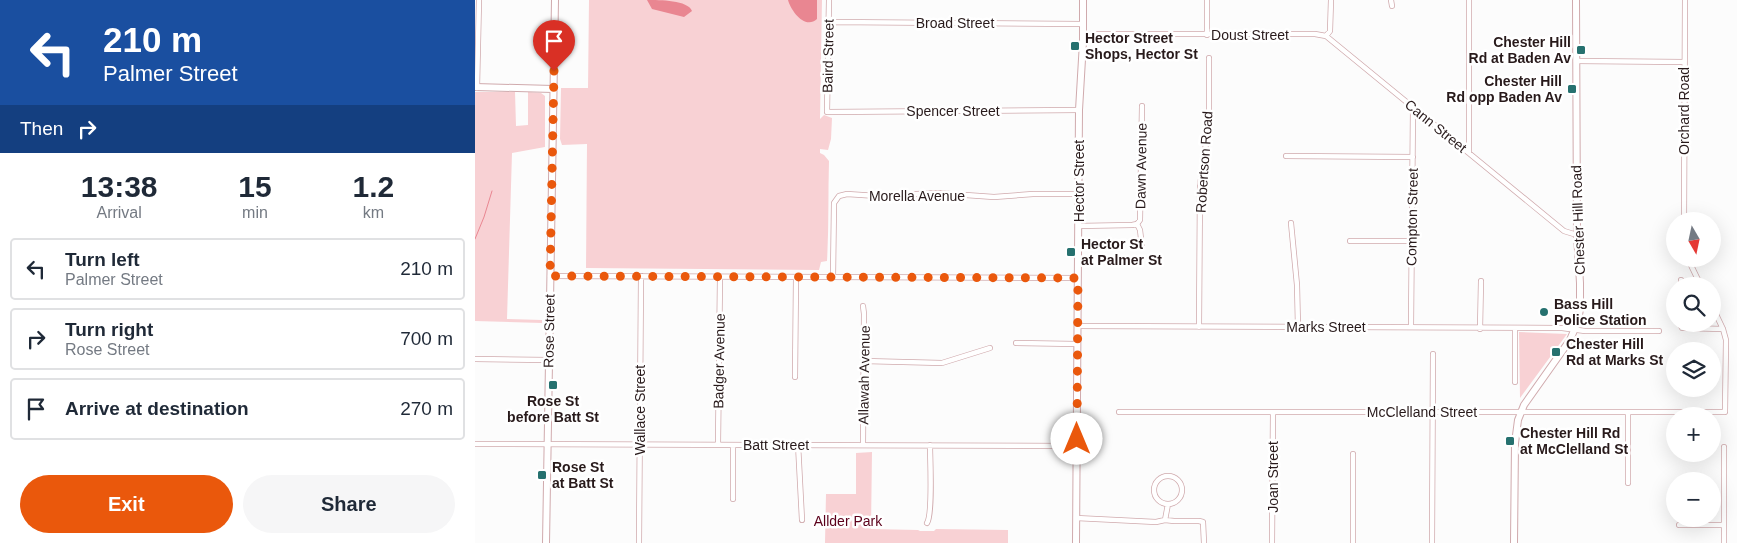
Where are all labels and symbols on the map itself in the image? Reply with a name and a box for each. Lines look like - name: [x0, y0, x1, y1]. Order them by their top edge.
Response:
- street label: Broad Street: [916, 15, 994, 31]
- street label: Baird Street: [819, 19, 837, 93]
- pin: [533, 20, 575, 71]
- street label: Doust Street: [1211, 27, 1289, 43]
- place label: Hector Street Shops, Hector St: [1085, 30, 1198, 62]
- place label: Chester Hill Rd at Baden Av: [1469, 34, 1571, 66]
- marker: Hector Street Shops, Hector St: [1069, 40, 1081, 52]
- marker: Chester Hill Rd at Baden Av: [1575, 44, 1587, 56]
- street label: Orchard Road: [1676, 67, 1692, 155]
- place label: Chester Hill Rd opp Baden Av: [1446, 73, 1562, 105]
- marker: Chester Hill Rd opp Baden Av: [1566, 83, 1578, 95]
- street label: Cann Street: [1402, 96, 1470, 156]
- street label: Spencer Street: [906, 103, 1000, 119]
- street label: Robertson Road: [1192, 111, 1216, 213]
- street label: Dawn Avenue: [1132, 123, 1150, 209]
- street label: Hector Street: [1071, 140, 1087, 222]
- street label: Chester Hill Road: [1568, 165, 1588, 275]
- street label: Compton Street: [1403, 168, 1421, 266]
- street label: Morella Avenue: [869, 188, 965, 204]
- north arrow: [1666, 212, 1721, 268]
- place label: Hector St at Palmer St: [1081, 236, 1162, 268]
- marker: Hector St at Palmer St: [1065, 246, 1077, 258]
- street label: Rose Street: [540, 294, 558, 368]
- place label: Bass Hill Police Station: [1554, 296, 1647, 328]
- marker: Bass Hill Police Station: [1538, 306, 1550, 318]
- street label: Badger Avenue: [710, 313, 728, 409]
- street label: Marks Street: [1286, 319, 1366, 335]
- street label: Allawah Avenue: [855, 325, 873, 425]
- place label: Chester Hill Rd at Marks St: [1566, 336, 1664, 368]
- marker: Chester Hill Rd at Marks St: [1550, 346, 1562, 358]
- street label: Wallace Street: [632, 365, 648, 455]
- marker: Rose St before Batt St: [547, 379, 559, 391]
- place label: Rose St before Batt St: [507, 393, 599, 425]
- street label: McClelland Street: [1367, 404, 1477, 420]
- position arrow: [1050, 412, 1102, 464]
- place label: Chester Hill Rd at McClelland St: [1520, 425, 1628, 457]
- marker: Chester Hill Rd at McClelland St: [1504, 435, 1516, 447]
- street label: Batt Street: [743, 437, 809, 453]
- street label: Joan Street: [1265, 441, 1281, 513]
- place label: Rose St at Batt St: [552, 459, 614, 491]
- marker: Rose St at Batt St: [536, 469, 548, 481]
- park label: Allder Park: [814, 513, 883, 529]

